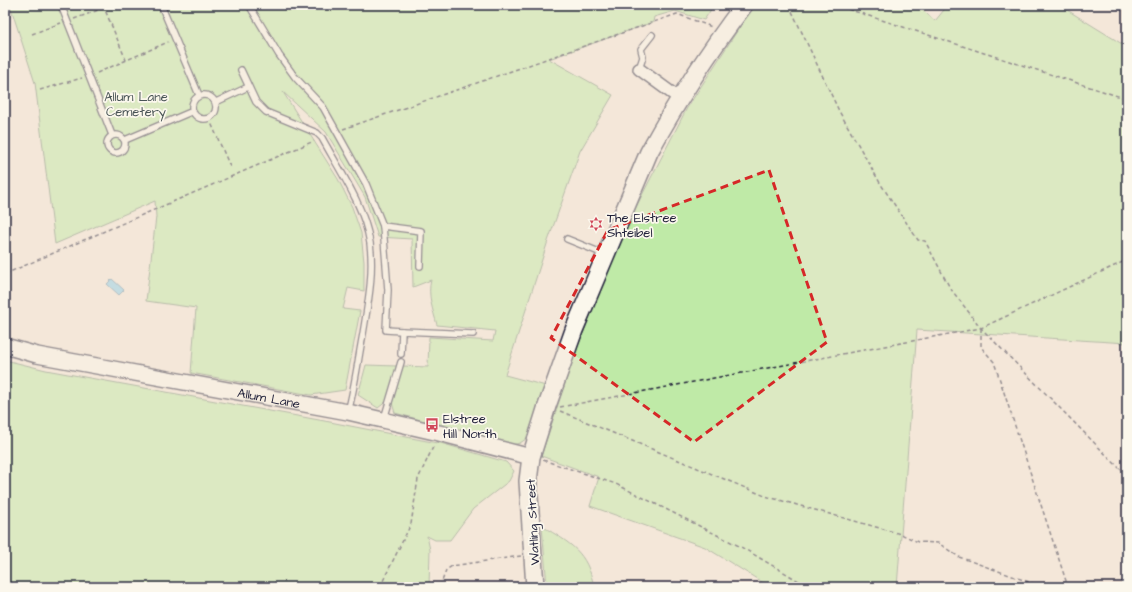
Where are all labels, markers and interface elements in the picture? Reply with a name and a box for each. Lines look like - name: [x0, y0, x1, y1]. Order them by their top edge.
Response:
- park label: Allum Lane Cemetery: [104, 88, 168, 122]
- place label: The Elstree Shteibel: [607, 209, 677, 242]
- synagogue icon: The Elstree Shteibel: [588, 216, 604, 232]
- street label: Allum Lane: [236, 384, 302, 413]
- place label: Elstree Hill North: [443, 410, 497, 443]
- bus stop icon: Elstree Hill North: [424, 417, 440, 433]
- street label: Watling Street: [522, 477, 545, 566]

